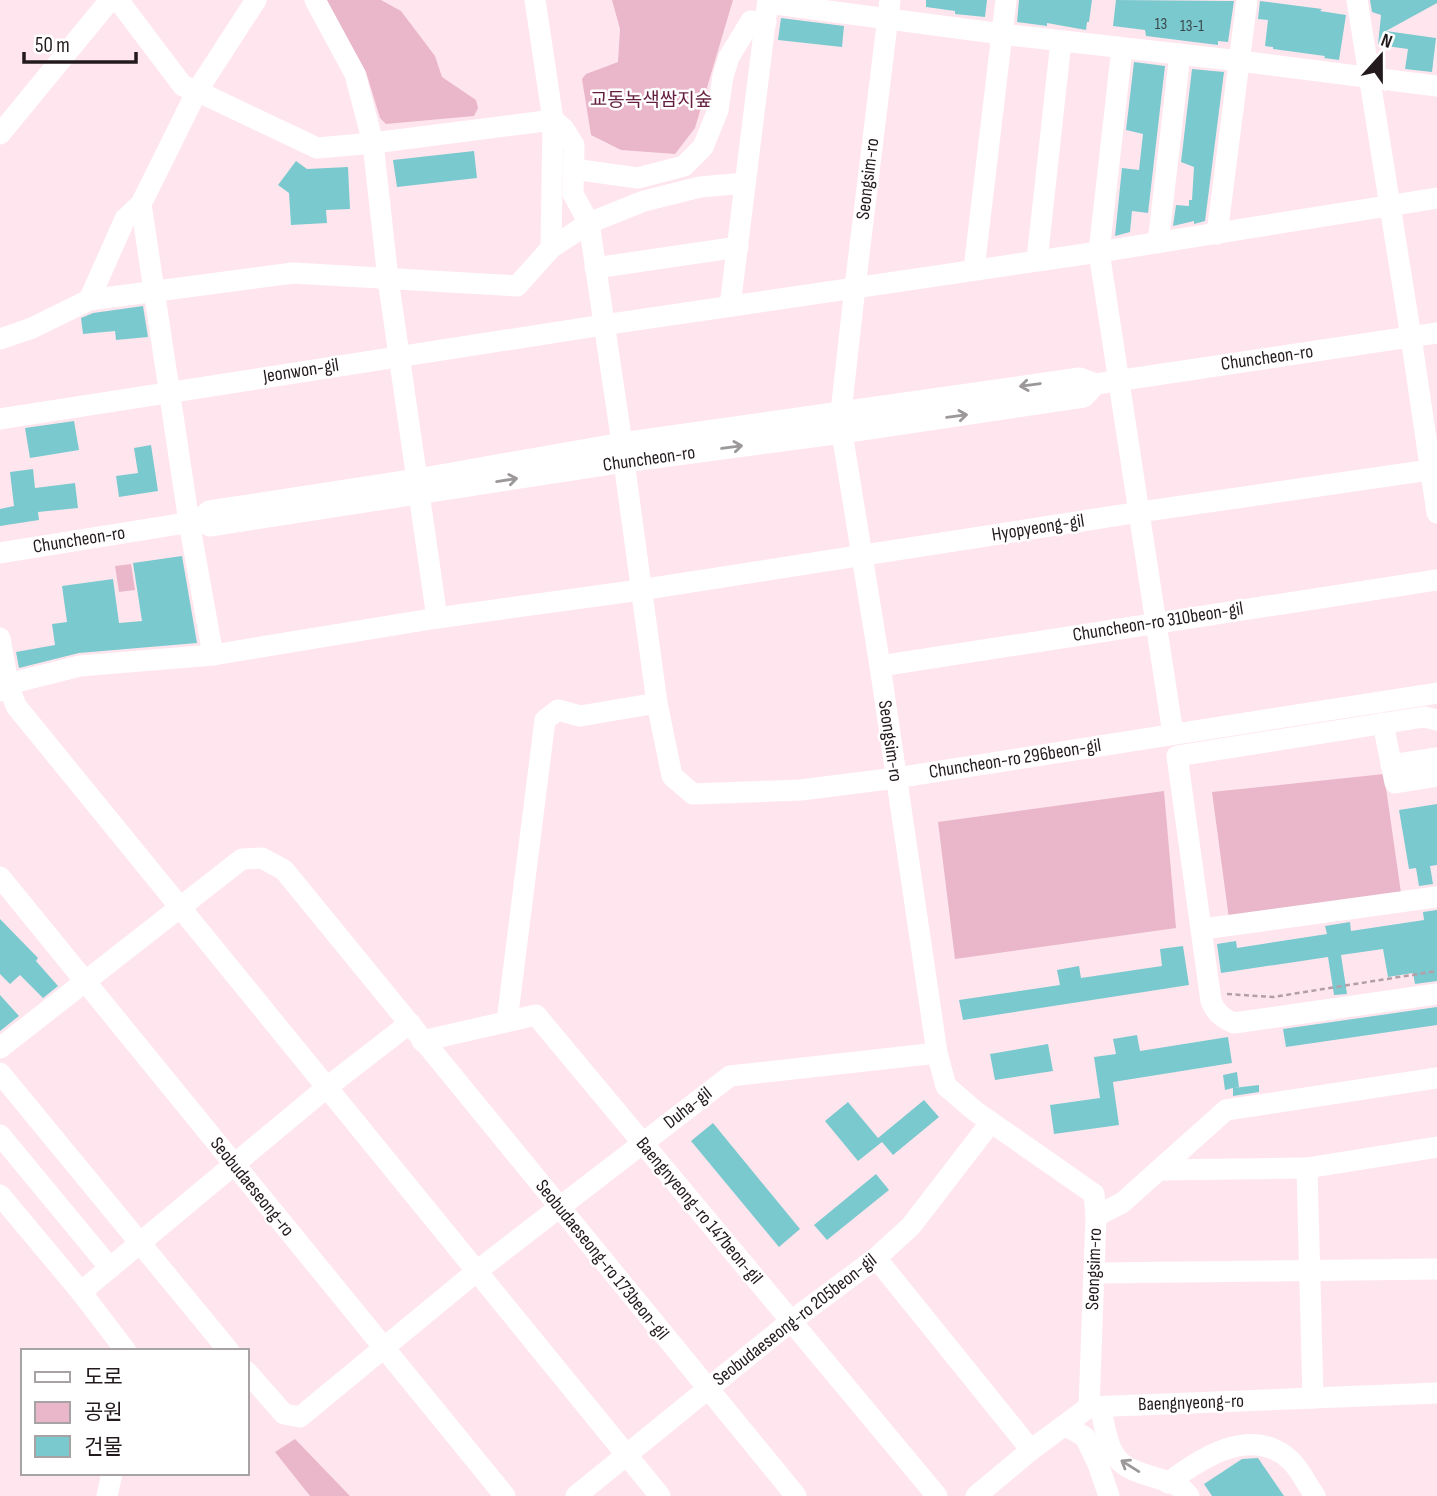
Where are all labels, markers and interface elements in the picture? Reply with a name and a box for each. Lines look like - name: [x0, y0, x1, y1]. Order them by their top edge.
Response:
- house number: 13: [1155, 15, 1167, 34]
- house number: 13-1: [1180, 17, 1204, 36]
- scale bar: [24, 21, 136, 65]
- north arrow: [1346, 21, 1416, 91]
- text: N: [1378, 29, 1395, 54]
- text: 50 m: [35, 33, 70, 58]
- park label: 교동녹색쌈지숲: [590, 89, 712, 112]
- street label: Seongsim-ro: [852, 137, 884, 221]
- street label: Chuncheon-ro: [1219, 340, 1315, 376]
- street label: Jeonwon-gil: [261, 354, 340, 388]
- one-way arrow: [1019, 379, 1042, 392]
- one-way arrow: [946, 409, 968, 422]
- street label: Chuncheon-ro: [601, 441, 697, 477]
- one-way arrow: [720, 441, 743, 454]
- one-way arrow: [495, 473, 518, 486]
- street label: Hyopyeong-gil: [990, 509, 1086, 547]
- street label: Chuncheon-ro: [31, 521, 127, 559]
- street label: Chuncheon-ro 310beon-gil: [1071, 597, 1245, 647]
- street label: Seongsim-ro: [873, 699, 907, 783]
- street label: Chuncheon-ro 296beon-gil: [927, 734, 1103, 784]
- street label: Duha-gil: [659, 1082, 717, 1134]
- street label: Seobudaeseong-ro: [205, 1133, 299, 1241]
- street label: Baengnyeong-ro 147beon-gil: [631, 1133, 767, 1289]
- street label: Seobudaeseong-ro 173beon-gil: [530, 1175, 674, 1345]
- street label: Seongsim-ro: [1081, 1228, 1107, 1310]
- street label: Seobudaeseong-ro 205beon-gil: [709, 1249, 881, 1391]
- legend: [21, 1349, 248, 1475]
- text: 도로: [84, 1365, 123, 1390]
- street label: Baengnyeong-ro: [1138, 1390, 1244, 1416]
- text: 공원: [84, 1400, 123, 1425]
- text: 건물: [84, 1435, 123, 1460]
- one-way arrow: [1120, 1459, 1140, 1473]

